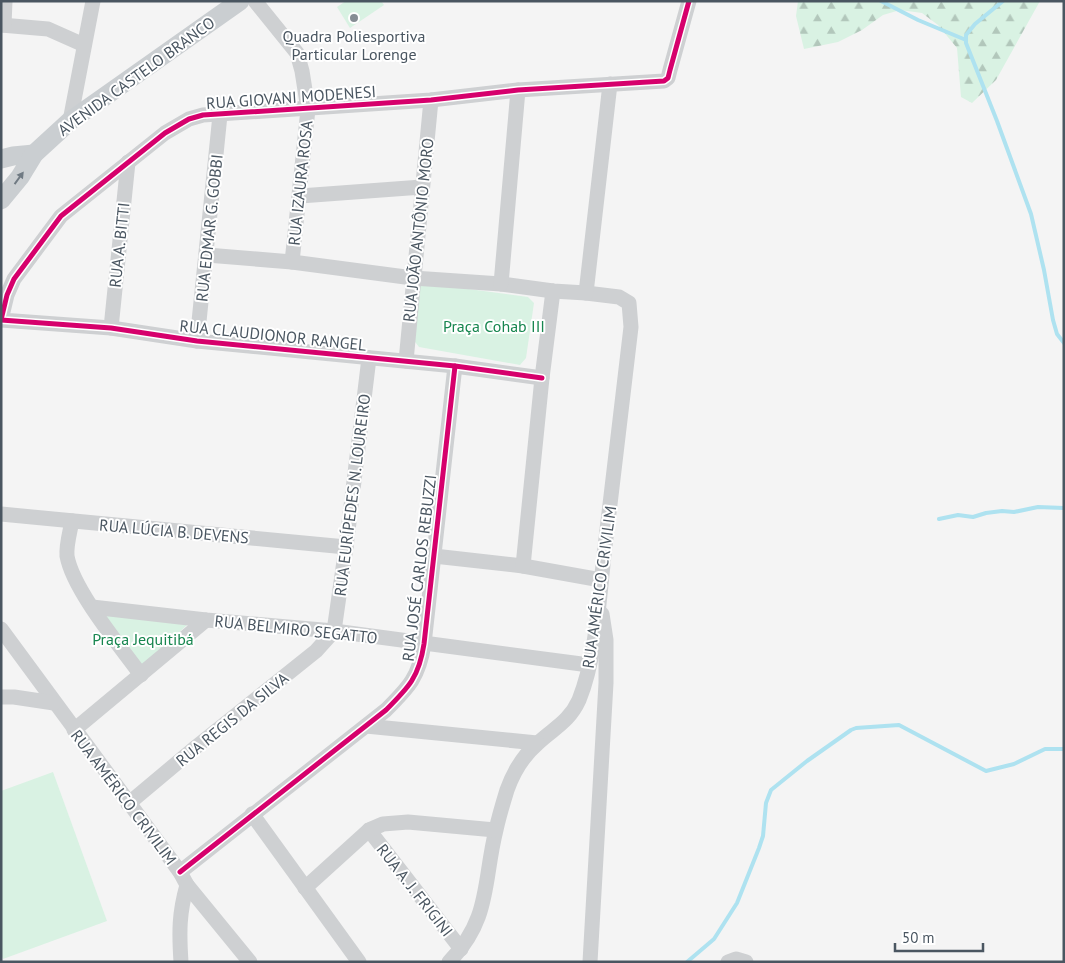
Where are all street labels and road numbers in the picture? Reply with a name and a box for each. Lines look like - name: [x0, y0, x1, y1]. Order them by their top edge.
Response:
- street label: AVENIDA CASTELO BRANCO: [53, 12, 219, 140]
- street label: RUA GIOVANI MODENESI: [205, 81, 377, 113]
- street label: RUA IZAURA ROSA: [283, 119, 317, 246]
- street label: RUA JOÃO ANTÔNIO MORO: [398, 137, 438, 323]
- street label: RUA EDMAR G. GOBBI: [191, 153, 227, 303]
- street label: RUA A. BITTI: [105, 201, 133, 289]
- street label: RUA CLAUDIONOR RANGEL: [179, 315, 367, 355]
- street label: RUA EURÍPEDES N. LOUREIRO: [330, 393, 374, 597]
- street label: RUA JOSÉ CARLOS REBUZZI: [398, 473, 440, 663]
- street label: RUA AMÉRICO CRIVILIM: [578, 505, 620, 669]
- street label: RUA LÚCIA B. DEVENS: [98, 514, 250, 548]
- street label: RUA BELMIRO SEGATTO: [213, 610, 379, 648]
- street label: RUA REGIS DA SILVA: [172, 667, 293, 770]
- street label: RUA AMÉRICO CRIVILIM: [67, 726, 181, 868]
- street label: RUA A. J. FRIGINI: [373, 840, 457, 940]

